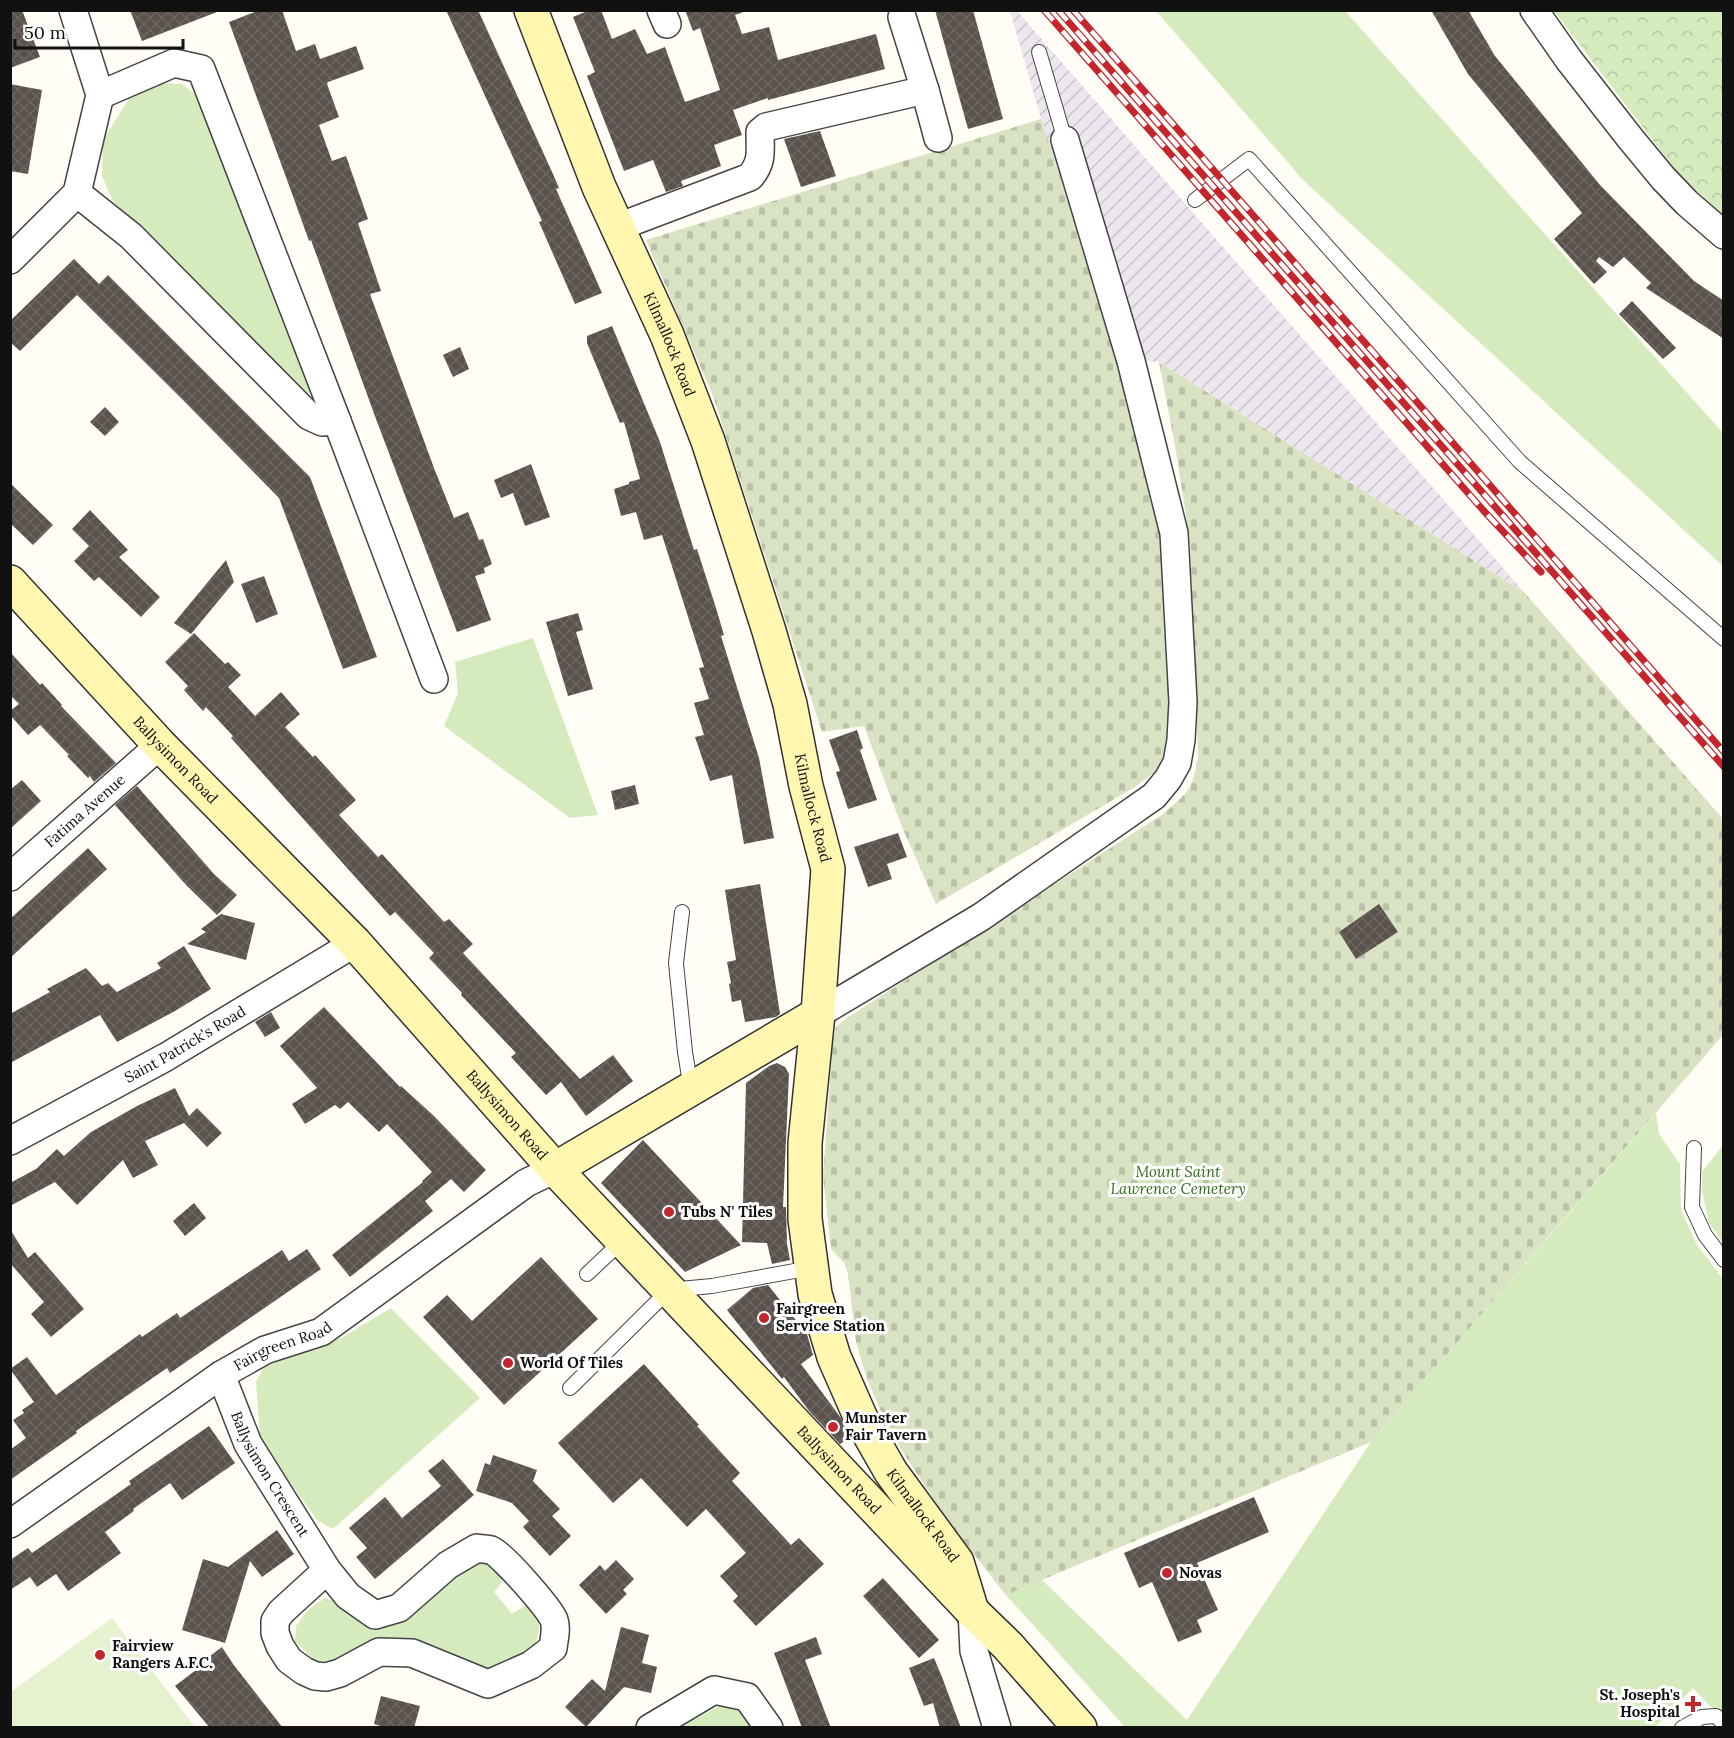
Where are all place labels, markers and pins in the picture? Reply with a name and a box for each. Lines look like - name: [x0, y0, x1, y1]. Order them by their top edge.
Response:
- place label: Tubs N' Tiles: [681, 1202, 773, 1221]
- marker: Tubs N' Tiles: [662, 1205, 676, 1219]
- place label: Fairgreen Service Station: [776, 1299, 886, 1335]
- marker: Fairgreen Service Station: [757, 1311, 771, 1325]
- place label: World Of Tiles: [520, 1353, 623, 1372]
- marker: World Of Tiles: [501, 1356, 515, 1370]
- place label: Munster Fair Tavern: [845, 1408, 927, 1444]
- marker: Munster Fair Tavern: [826, 1420, 840, 1434]
- place label: Novas: [1179, 1563, 1222, 1582]
- marker: Novas: [1160, 1566, 1174, 1580]
- place label: Fairview Rangers A.F.C.: [112, 1636, 213, 1672]
- marker: Fairview Rangers A.F.C.: [93, 1648, 107, 1662]
- place label: St. Joseph's Hospital: [1599, 1685, 1680, 1721]
- marker: St. Joseph's Hospital: [1684, 1695, 1702, 1713]

